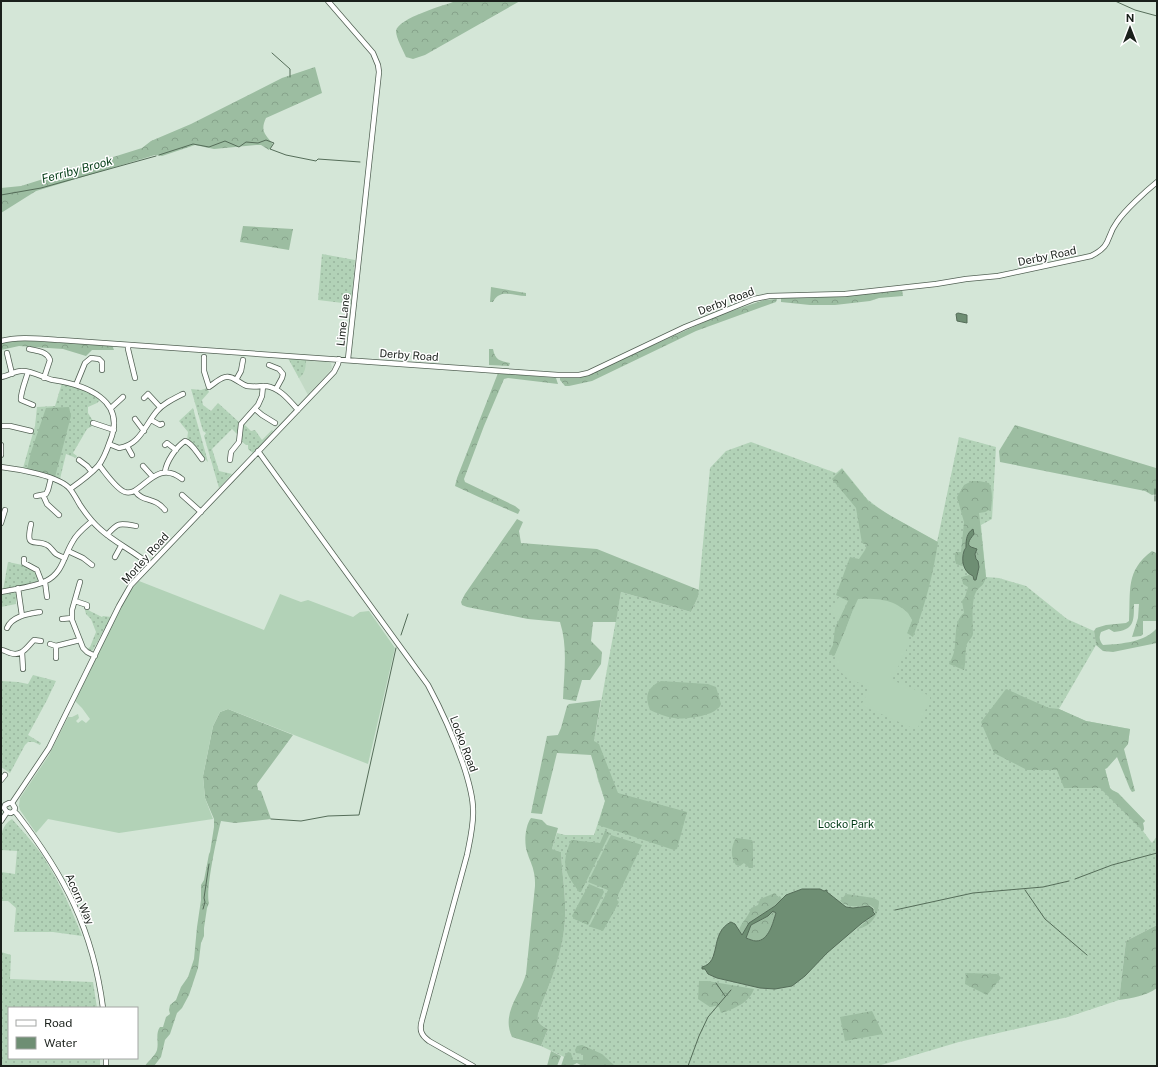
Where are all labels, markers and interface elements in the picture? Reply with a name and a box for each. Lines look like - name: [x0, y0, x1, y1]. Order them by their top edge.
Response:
- north arrow: [1110, 8, 1150, 48]
- text: N: [1126, 12, 1134, 24]
- water label: Ferriby Brook: [40, 154, 114, 186]
- street label: Derby Road: [1017, 244, 1077, 268]
- street label: Derby Road: [696, 285, 756, 317]
- street label: Lime Lane: [334, 293, 352, 347]
- street label: Derby Road: [379, 347, 439, 363]
- street label: Morley Road: [119, 530, 171, 586]
- street label: Locko Road: [448, 714, 480, 774]
- park label: Locko Park: [818, 818, 874, 830]
- street label: Acorn Way: [63, 872, 97, 927]
- legend: [8, 1007, 138, 1059]
- text: Road: [44, 1016, 72, 1030]
- text: Water: [44, 1036, 78, 1050]

